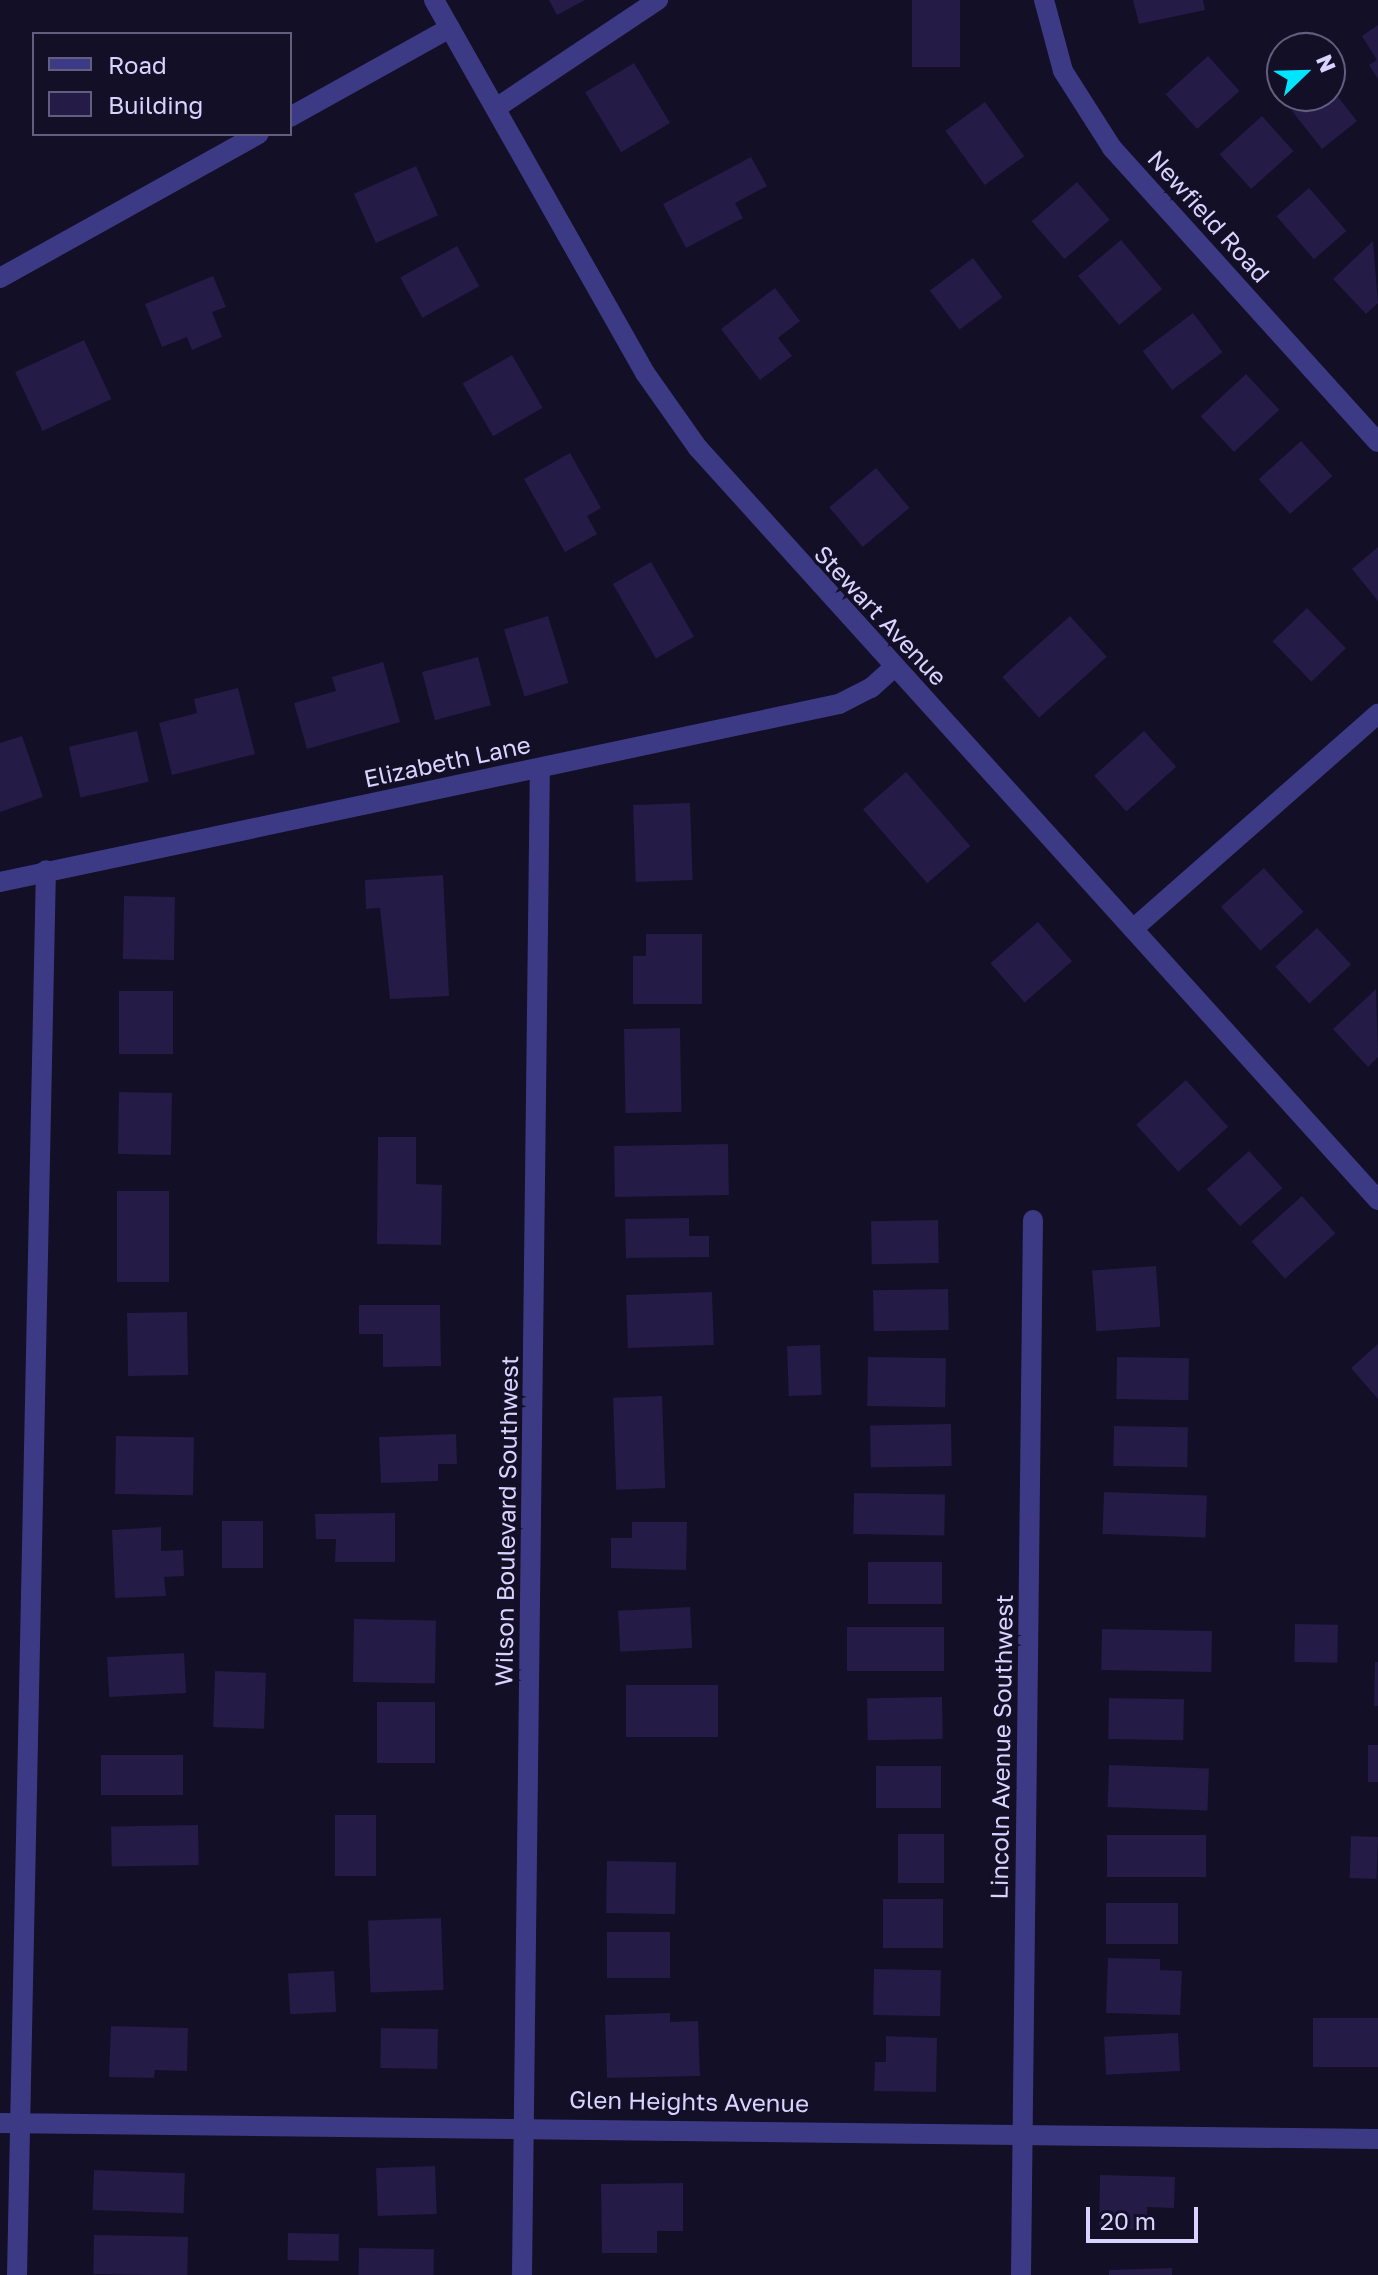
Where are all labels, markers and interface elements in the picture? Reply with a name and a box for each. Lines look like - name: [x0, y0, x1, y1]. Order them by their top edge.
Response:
- legend: [32, 32, 292, 136]
- north arrow: [1266, 32, 1346, 112]
- text: Road: [108, 50, 167, 79]
- text: N: [1311, 50, 1342, 76]
- text: Building: [108, 90, 203, 119]
- street label: Newfield Road: [1142, 144, 1276, 288]
- street label: Stewart Avenue: [809, 539, 953, 691]
- street label: Elizabeth Lane: [361, 729, 533, 793]
- street label: Wilson Boulevard Southwest: [489, 1355, 523, 1687]
- street label: Lincoln Avenue Southwest: [984, 1594, 1018, 1900]
- street label: Glen Heights Avenue: [569, 2085, 809, 2117]
- scale bar: [1090, 2191, 1202, 2241]
- text: 20 m: [1100, 2206, 1156, 2235]

